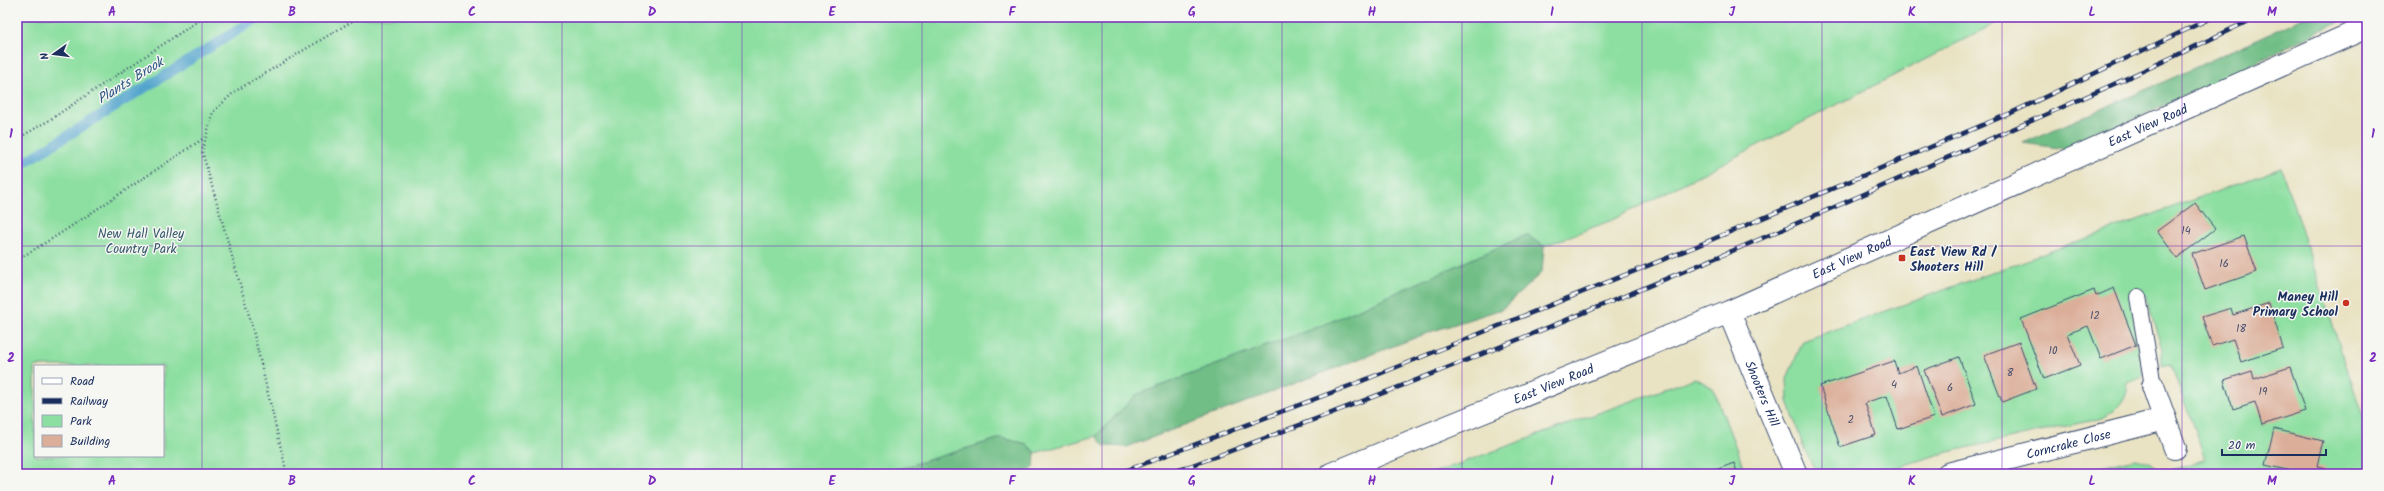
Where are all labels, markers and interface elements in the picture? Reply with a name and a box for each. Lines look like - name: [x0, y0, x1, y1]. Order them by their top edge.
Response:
- text: A: [108, 2, 116, 23]
- text: B: [288, 2, 296, 23]
- text: C: [468, 2, 476, 23]
- text: D: [648, 2, 657, 23]
- text: E: [828, 2, 836, 23]
- text: F: [1008, 2, 1016, 23]
- text: G: [1188, 2, 1196, 23]
- text: H: [1368, 2, 1377, 23]
- text: I: [1550, 2, 1554, 23]
- text: J: [1729, 2, 1736, 23]
- text: K: [1908, 2, 1916, 23]
- text: L: [2088, 2, 2096, 23]
- text: M: [2267, 2, 2277, 23]
- north arrow: [34, 34, 74, 74]
- water label: Plants Brook: [93, 50, 170, 110]
- text: N: [36, 51, 55, 62]
- street label: East View Road: [2105, 99, 2192, 153]
- text: 1: [9, 124, 13, 145]
- text: 1: [2371, 124, 2375, 145]
- house number: 14: [2181, 222, 2191, 240]
- park label: New Hall Valley Country Park: [98, 224, 185, 260]
- street label: East View Road: [1809, 231, 1896, 286]
- place label: East View Rd / Shooters Hill: [1910, 242, 1997, 278]
- marker: East View Rd / Shooters Hill: [1897, 253, 1907, 263]
- house number: 16: [2219, 255, 2229, 273]
- place label: Maney Hill Primary School: [2253, 287, 2339, 323]
- marker: Maney Hill Primary School: [2341, 298, 2351, 308]
- house number: 12: [2090, 307, 2100, 325]
- house number: 18: [2236, 320, 2246, 338]
- house number: 10: [2049, 342, 2058, 360]
- text: 2: [7, 348, 15, 369]
- text: 2: [2369, 348, 2377, 369]
- street label: Shooters Hill: [1738, 358, 1784, 430]
- street label: East View Road: [1510, 359, 1598, 411]
- house number: 8: [2007, 364, 2014, 382]
- legend: [34, 365, 164, 457]
- text: Road: [70, 372, 95, 391]
- house number: 4: [1891, 376, 1897, 394]
- house number: 6: [1947, 379, 1953, 397]
- house number: 19: [2259, 383, 2268, 401]
- text: Railway: [70, 392, 108, 411]
- house number: 2: [1848, 411, 1854, 429]
- text: Park: [70, 412, 92, 431]
- street label: Corncrake Close: [2024, 424, 2113, 466]
- scale bar: [2222, 431, 2326, 457]
- text: Building: [70, 432, 110, 451]
- text: 20 m: [2228, 436, 2256, 455]
- text: A: [108, 471, 116, 491]
- text: B: [288, 471, 296, 491]
- text: C: [468, 471, 476, 491]
- text: D: [648, 471, 657, 491]
- text: E: [828, 471, 836, 491]
- text: F: [1008, 471, 1016, 491]
- text: G: [1188, 471, 1196, 491]
- text: H: [1368, 471, 1377, 491]
- text: I: [1550, 471, 1554, 491]
- text: J: [1729, 471, 1736, 491]
- text: K: [1908, 471, 1916, 491]
- text: L: [2088, 471, 2096, 491]
- text: M: [2267, 471, 2277, 491]

